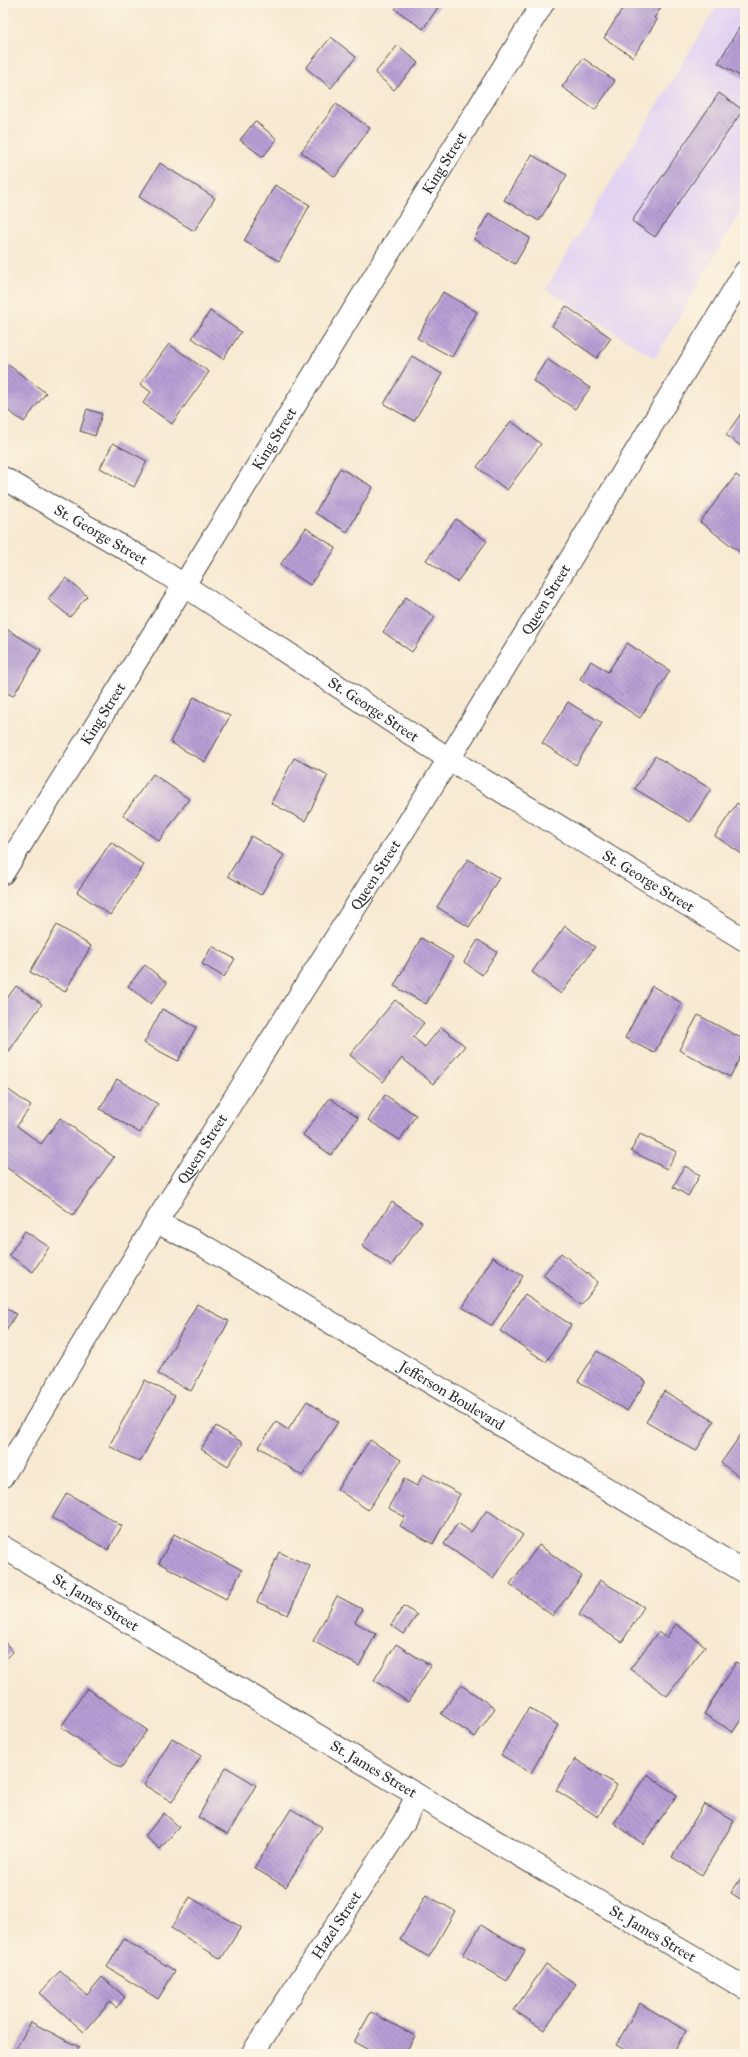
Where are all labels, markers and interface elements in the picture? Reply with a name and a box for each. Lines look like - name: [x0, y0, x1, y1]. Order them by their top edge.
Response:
- street label: King Street: [418, 128, 471, 198]
- street label: King Street: [248, 403, 301, 473]
- street label: St. George Street: [51, 501, 151, 569]
- street label: Queen Street: [517, 560, 575, 638]
- street label: St. George Street: [325, 673, 423, 746]
- street label: King Street: [77, 679, 130, 748]
- street label: Queen Street: [347, 836, 405, 914]
- street label: St. George Street: [599, 846, 698, 916]
- street label: Queen Street: [173, 1110, 232, 1187]
- street label: Jefferson Boulevard: [394, 1356, 508, 1434]
- street label: St. James Street: [49, 1570, 143, 1636]
- street label: St. James Street: [327, 1736, 421, 1802]
- street label: Hazel Street: [308, 1887, 365, 1962]
- street label: St. James Street: [606, 1901, 700, 1966]

